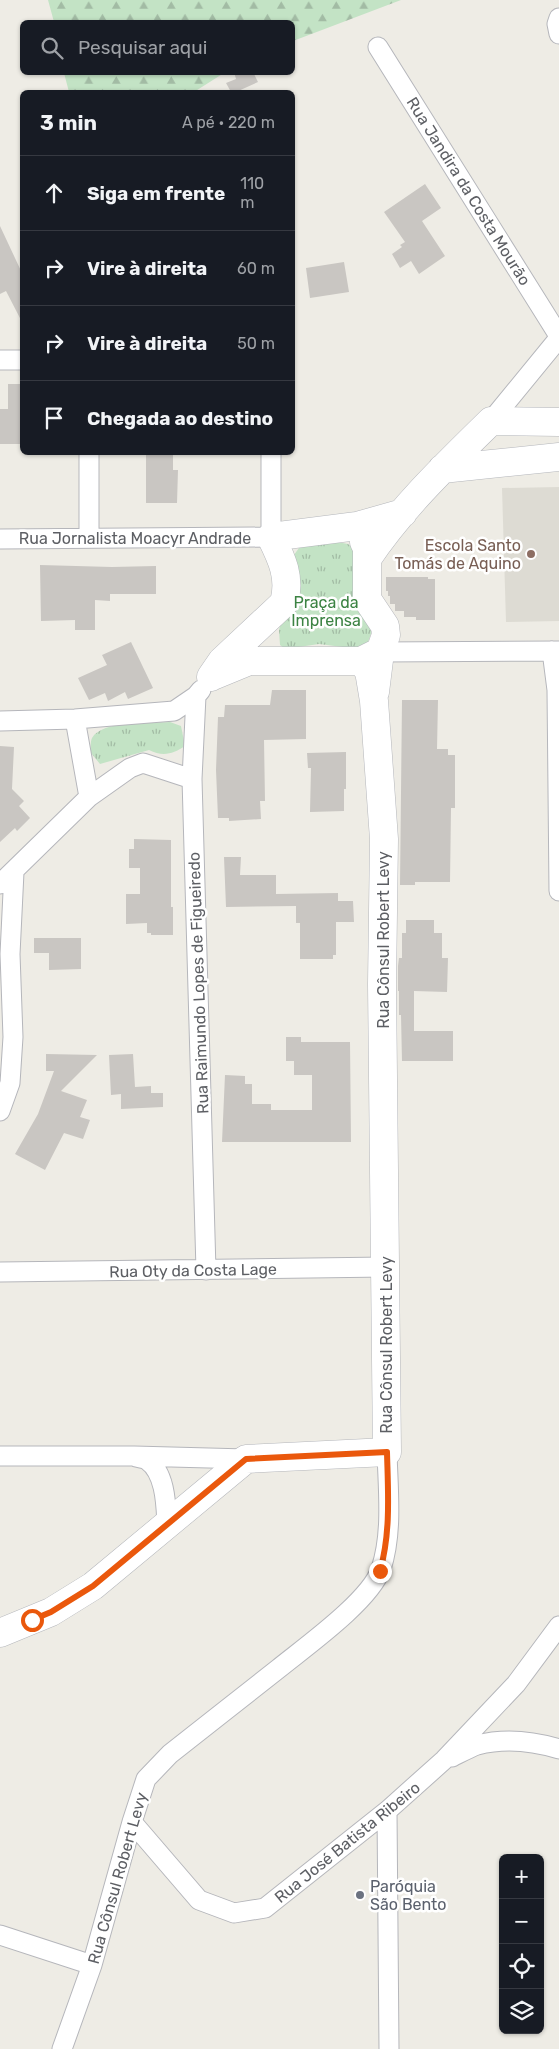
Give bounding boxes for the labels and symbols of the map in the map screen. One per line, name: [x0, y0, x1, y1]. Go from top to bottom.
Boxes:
street label: Rua Jandira da Costa Mourão: [403, 94, 534, 289]
street label: Rua Jornalista Moacyr Andrade: [19, 529, 251, 548]
place label: Escola Santo Tomás de Aquino: [394, 536, 521, 573]
marker: Escola Santo Tomás de Aquino: [525, 548, 537, 560]
park label: Praça da Imprensa: [291, 593, 361, 630]
street label: Rua Cônsul Robert Levy: [374, 851, 393, 1029]
street label: Rua Raimundo Lopes de Figueiredo: [184, 852, 213, 1114]
street label: Rua Cônsul Robert Levy: [377, 1256, 396, 1434]
street label: Rua Oty da Costa Lage: [109, 1260, 277, 1281]
route end: [369, 1560, 392, 1583]
route start: [21, 1609, 44, 1632]
street label: Rua José Batista Ribeiro: [271, 1778, 424, 1907]
street label: Rua Cônsul Robert Levy: [84, 1790, 151, 1966]
place label: Paróquia São Bento: [370, 1877, 447, 1914]
marker: Paróquia São Bento: [354, 1889, 366, 1901]

